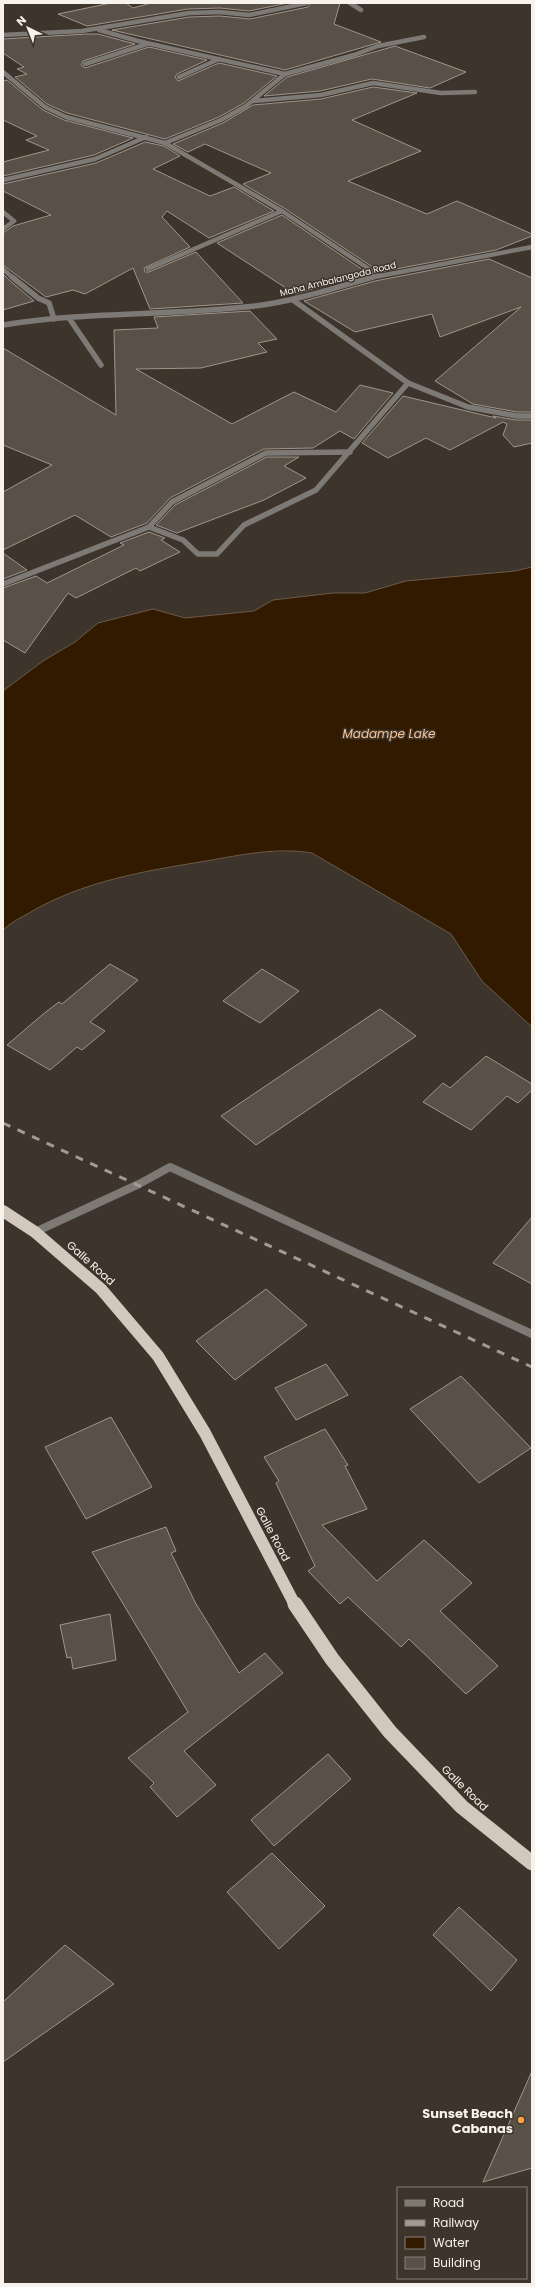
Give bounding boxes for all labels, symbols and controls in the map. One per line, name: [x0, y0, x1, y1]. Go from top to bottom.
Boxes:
north arrow: [8, 8, 48, 48]
text: N: [13, 12, 30, 29]
street label: Maha Ambalangoda Road: [279, 259, 397, 299]
water label: Madampe Lake: [342, 725, 436, 742]
street label: Galle Road: [63, 1237, 119, 1289]
street label: Galle Road: [252, 1504, 294, 1564]
street label: Galle Road: [438, 1761, 492, 1815]
place label: Sunset Beach Cabanas: [422, 2104, 513, 2138]
marker: Sunset Beach Cabanas: [516, 2115, 526, 2125]
legend: [397, 2187, 527, 2279]
text: Road: [433, 2194, 464, 2211]
text: Railway: [433, 2214, 479, 2231]
text: Water: [433, 2234, 470, 2251]
text: Building: [433, 2254, 481, 2271]

